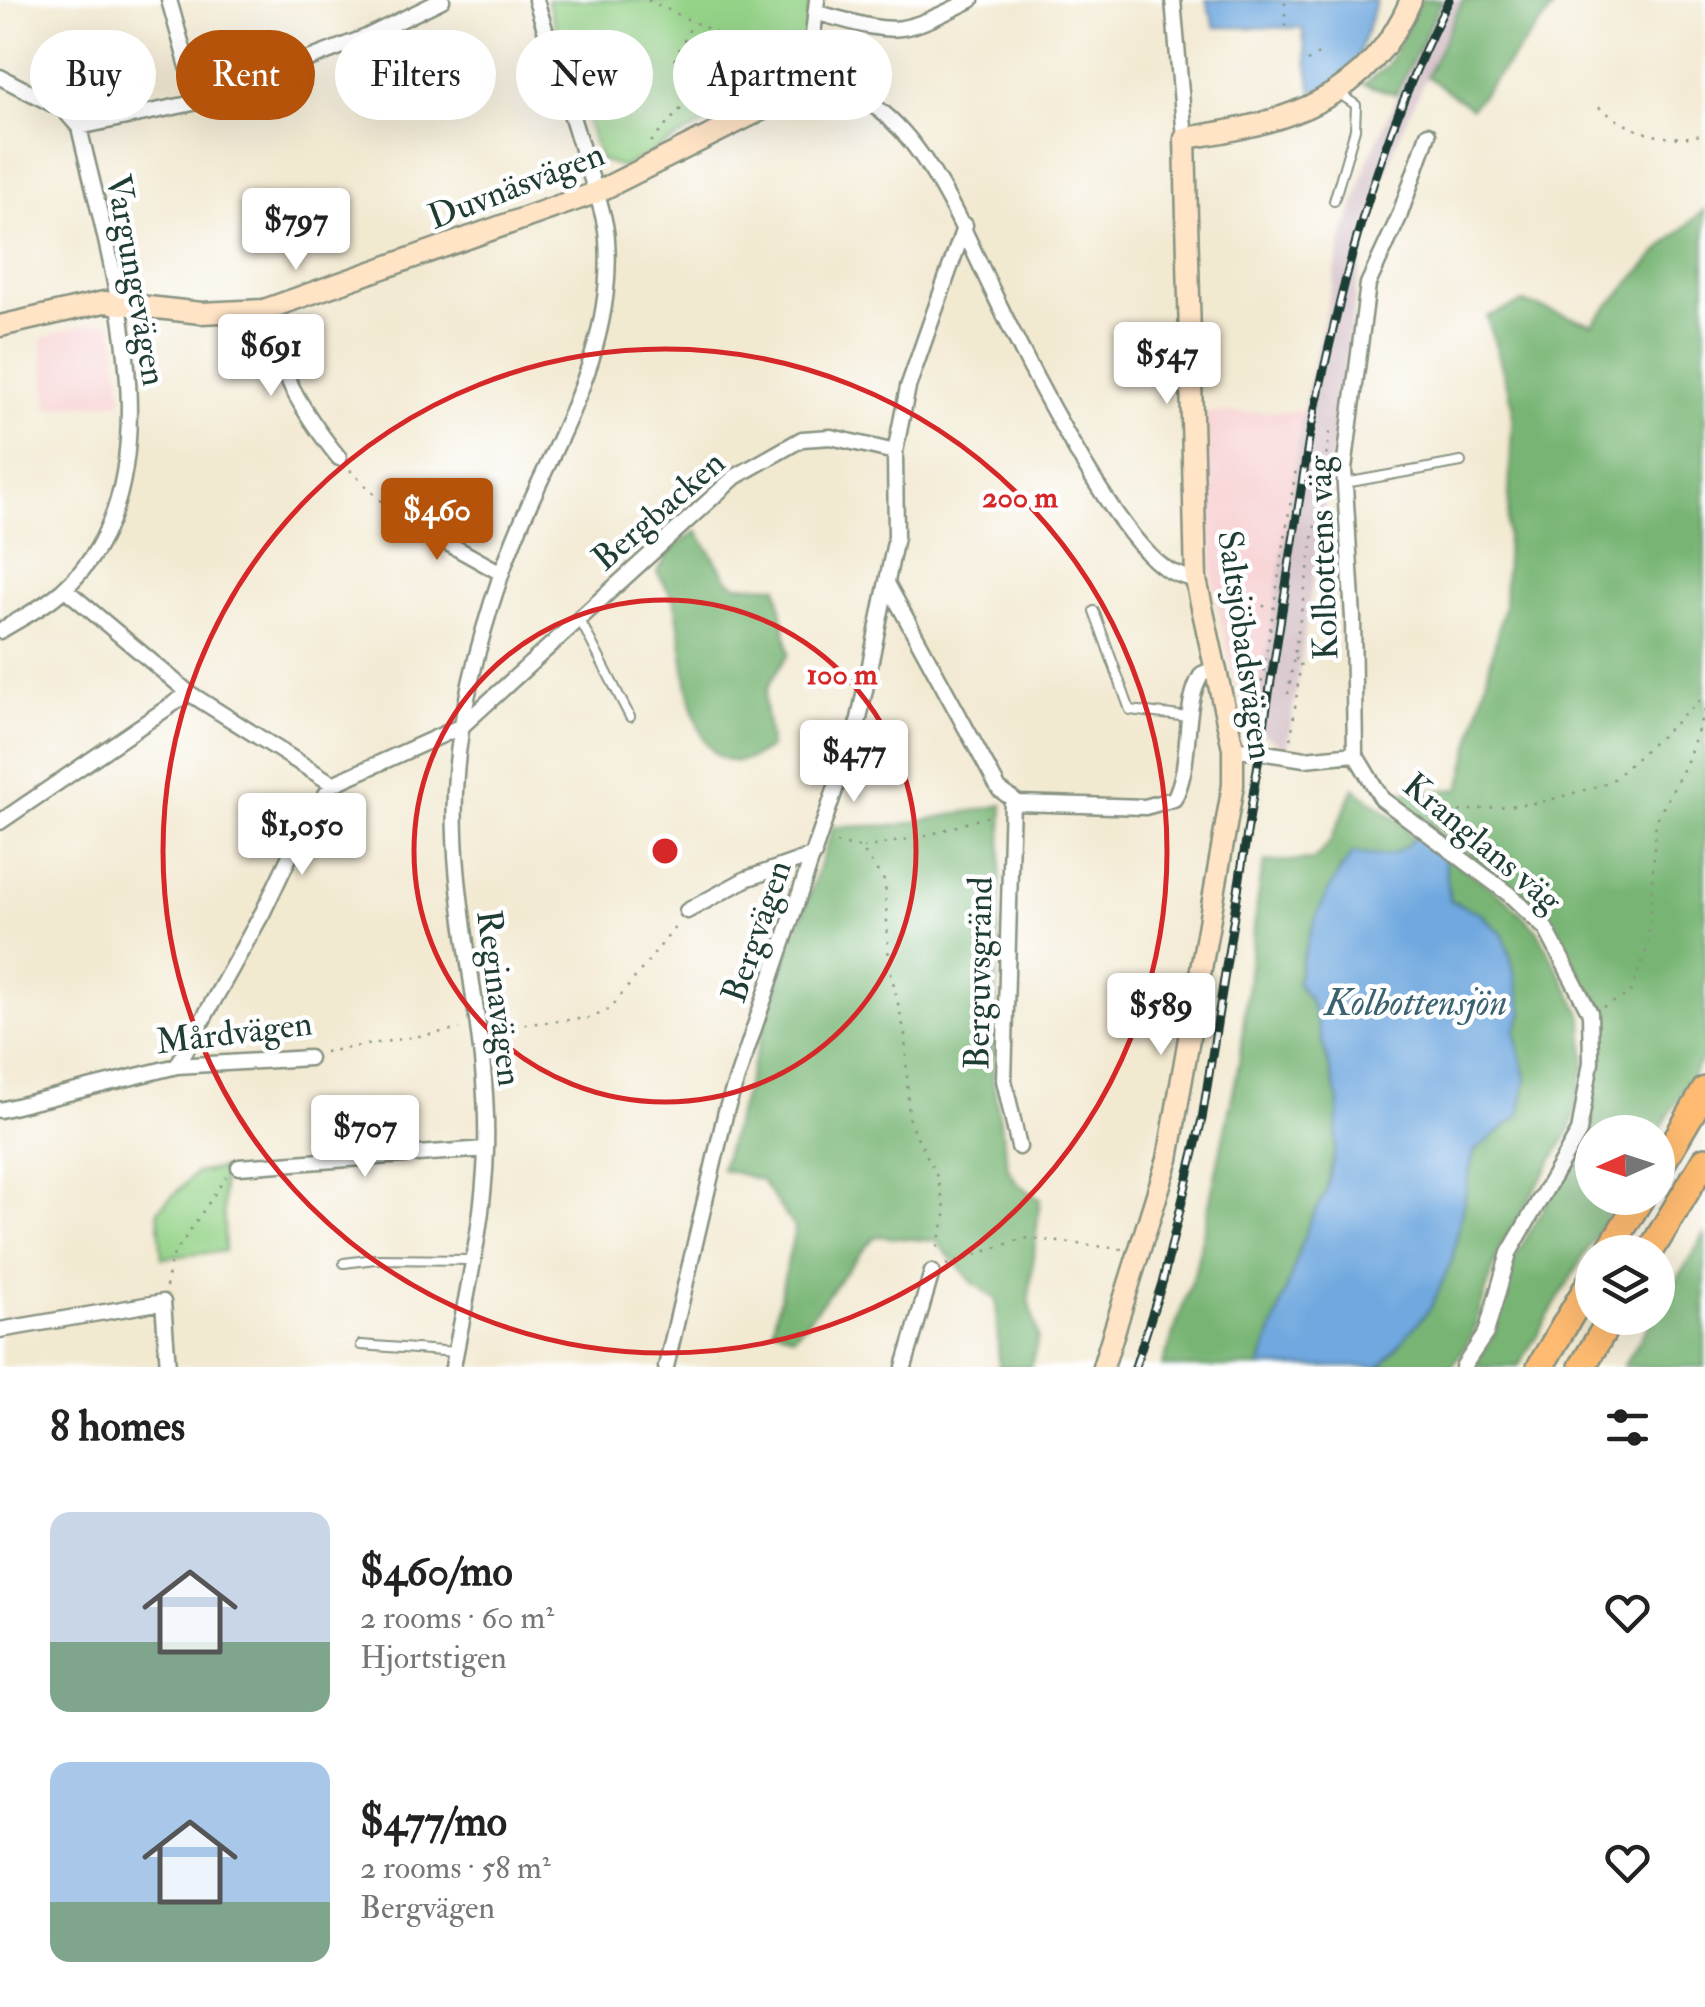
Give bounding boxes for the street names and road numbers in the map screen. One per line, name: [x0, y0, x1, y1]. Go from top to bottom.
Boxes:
street label: Duvnäsvägen: [422, 132, 611, 240]
street label: Vargungevägen: [96, 171, 176, 389]
street label: Bergbacken: [583, 441, 734, 581]
street label: Kolbottens väg: [1297, 454, 1349, 661]
street label: Saltsjöbadsvägen: [1207, 528, 1283, 763]
street label: Kranglans väg: [1394, 763, 1572, 923]
street label: Bergvägen: [712, 854, 802, 1008]
street label: Berguvsgränd: [955, 876, 1003, 1070]
street label: Reginavägen: [466, 908, 532, 1089]
street label: Mårdvägen: [153, 1002, 315, 1064]

